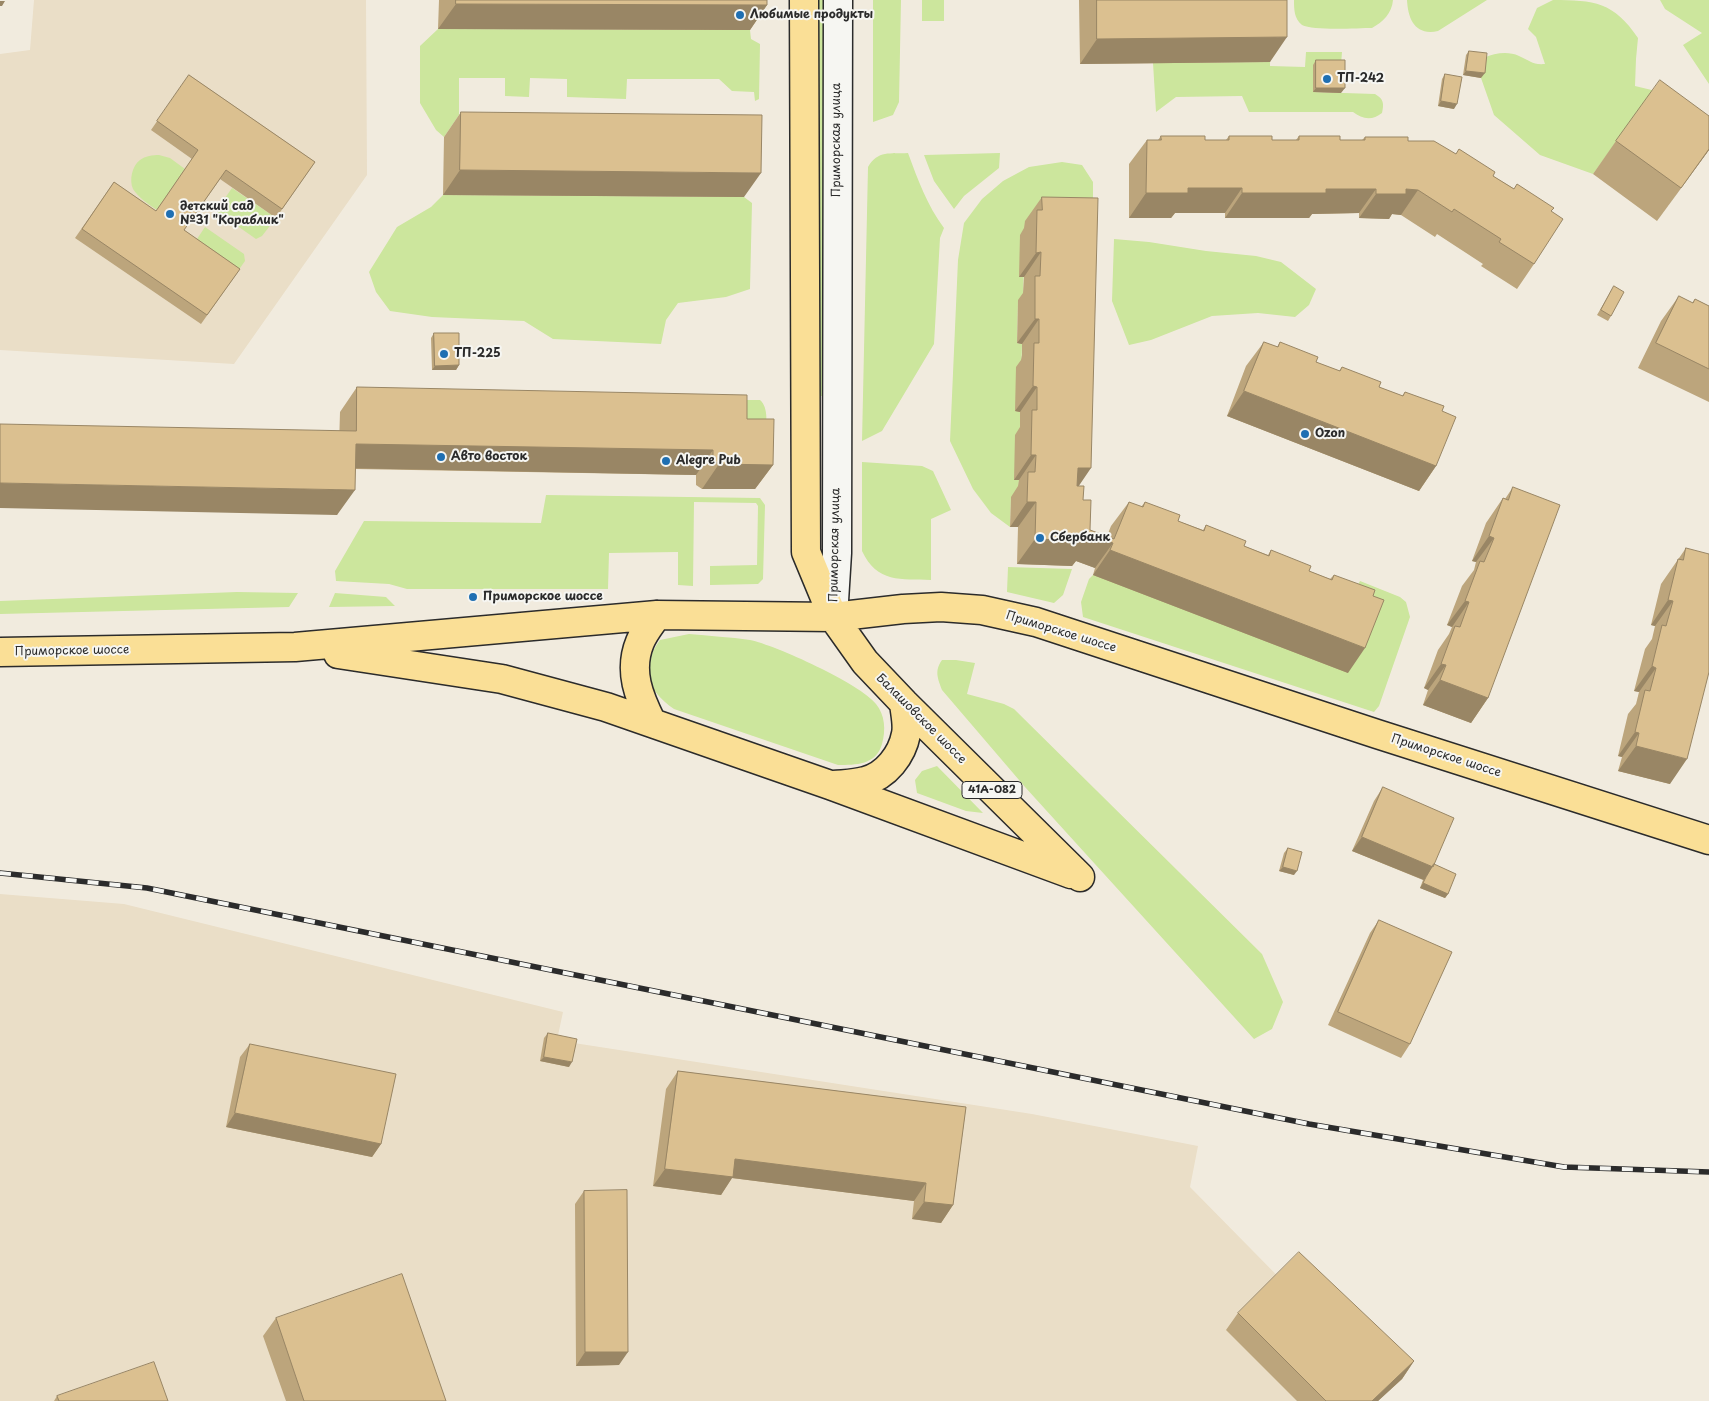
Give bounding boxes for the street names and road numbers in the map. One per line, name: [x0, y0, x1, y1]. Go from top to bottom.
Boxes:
street label: Приморская улица: [830, 83, 844, 197]
street label: Приморская улица: [827, 488, 843, 602]
street label: Приморское шоссе: [1004, 608, 1118, 656]
street label: Приморское шоссе: [15, 643, 129, 659]
street label: Балашовское шоссе: [873, 671, 969, 767]
street label: Приморское шоссе: [1389, 731, 1503, 781]
road number: 41А-082: [962, 782, 1022, 798]

